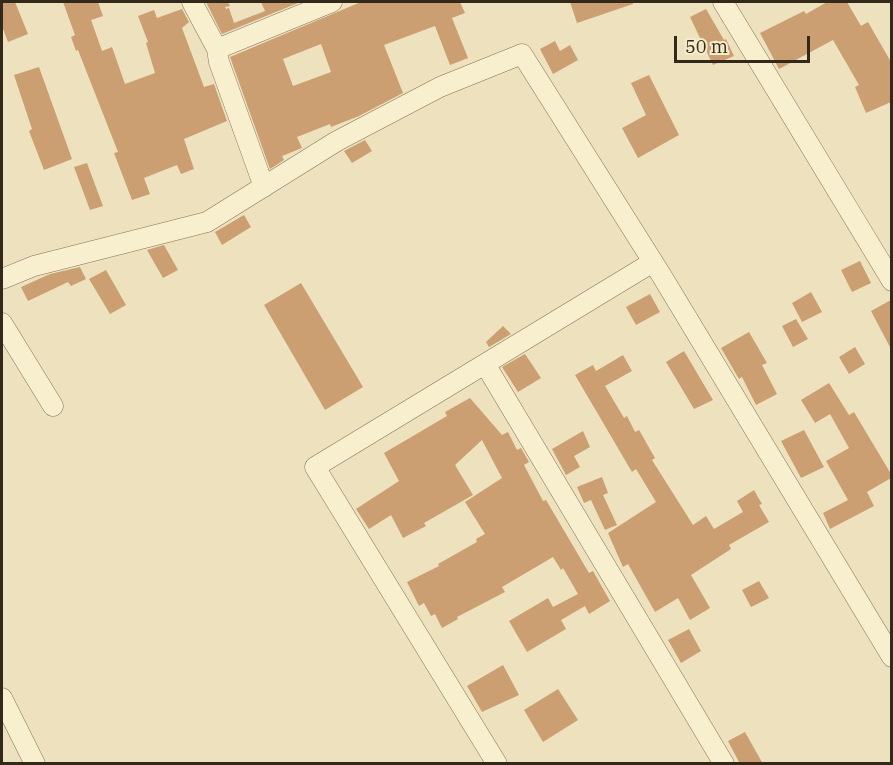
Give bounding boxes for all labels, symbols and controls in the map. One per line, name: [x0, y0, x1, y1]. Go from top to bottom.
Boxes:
scale bar: [677, 24, 814, 62]
text: 50 m: [685, 35, 728, 58]

